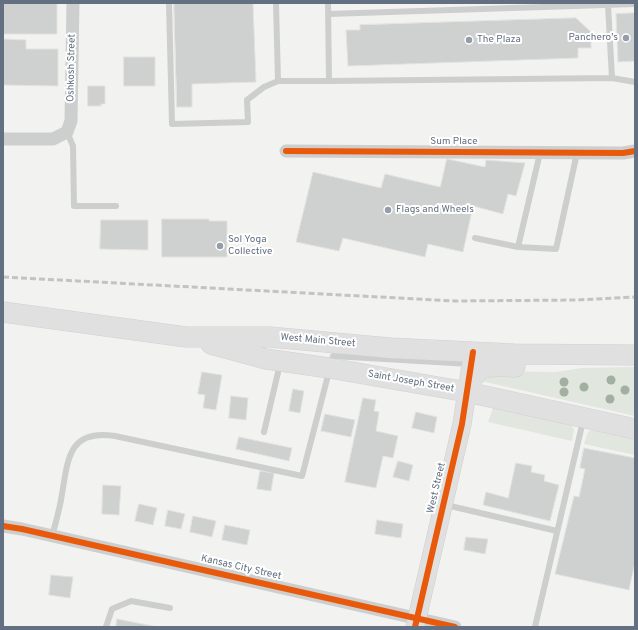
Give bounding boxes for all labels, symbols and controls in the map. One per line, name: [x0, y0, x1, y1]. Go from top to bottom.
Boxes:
place label: Panchero's: [568, 32, 618, 44]
marker: Panchero's: [621, 33, 631, 43]
street label: Oshkosh Street: [65, 34, 79, 102]
place label: The Plaza: [477, 34, 521, 46]
marker: The Plaza: [464, 35, 474, 45]
street label: Sum Place: [430, 136, 478, 148]
place label: Flags and Wheels: [396, 204, 474, 216]
marker: Flags and Wheels: [383, 205, 393, 215]
place label: Sol Yoga Collective: [228, 234, 272, 258]
marker: Sol Yoga Collective: [215, 241, 225, 251]
street label: West Main Street: [280, 332, 356, 350]
street label: Saint Joseph Street: [367, 368, 455, 396]
street label: West Street: [425, 461, 449, 515]
street label: Kansas City Street: [200, 553, 282, 583]

